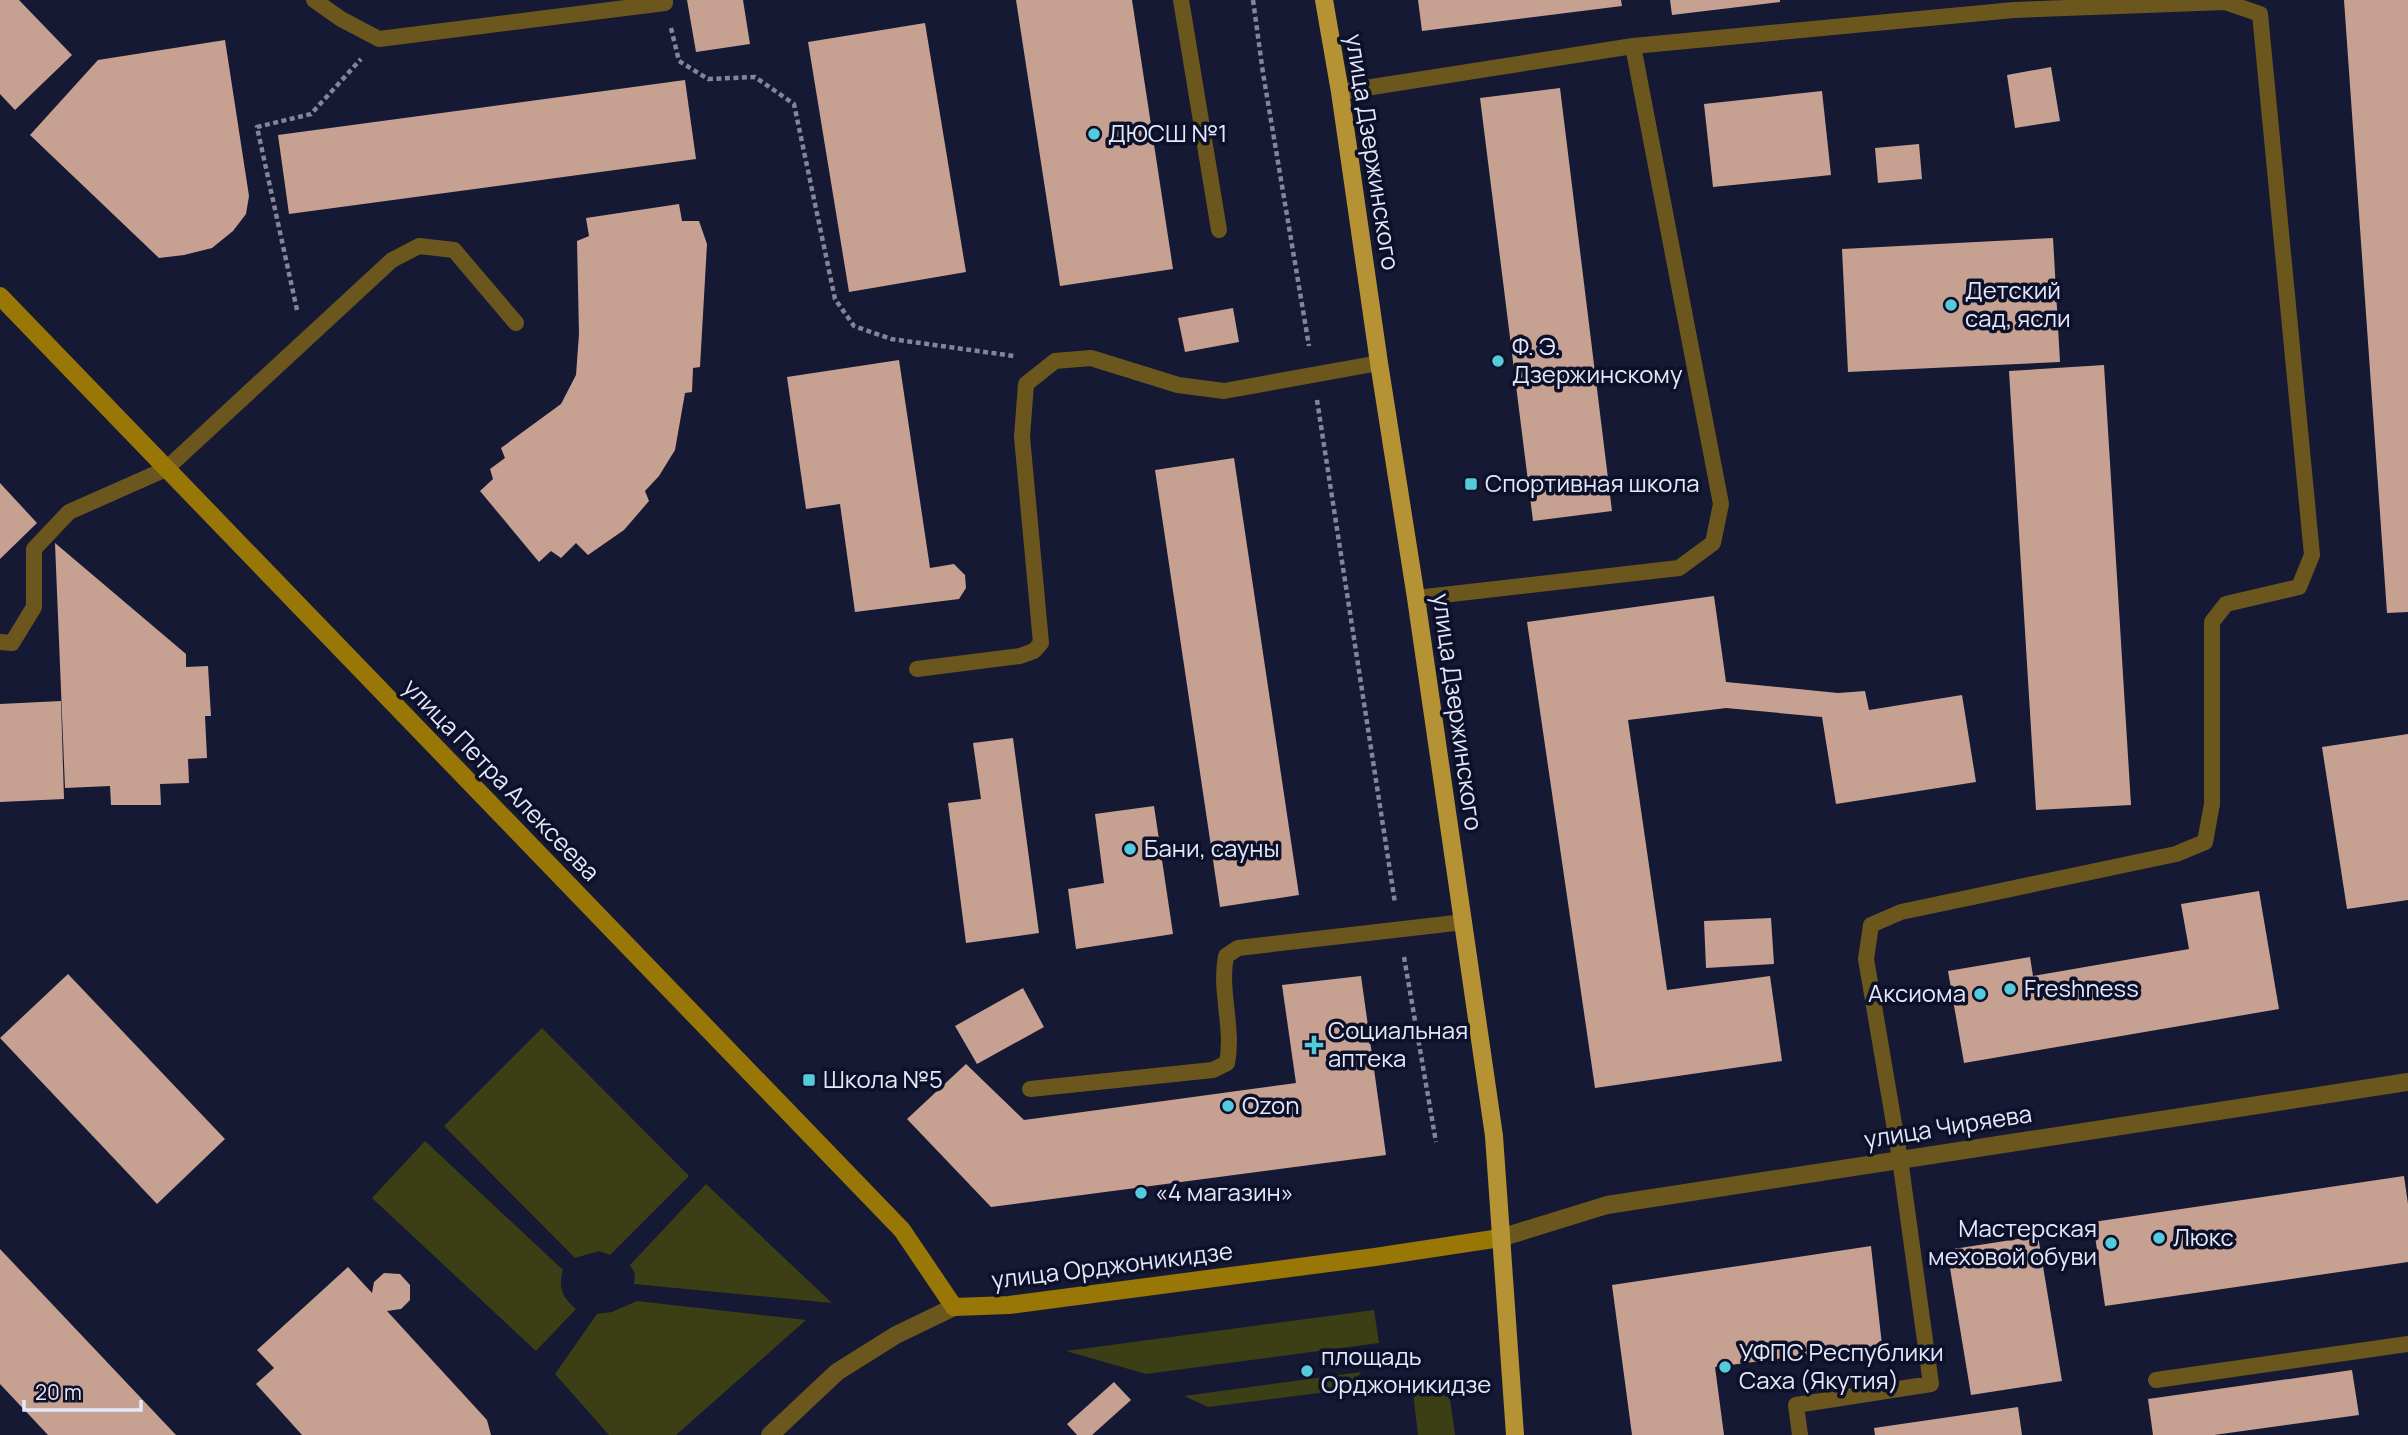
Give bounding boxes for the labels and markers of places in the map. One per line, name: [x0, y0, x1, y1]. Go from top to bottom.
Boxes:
place label: ДЮСШ №1: [1108, 116, 1227, 149]
marker: ДЮСШ №1: [1086, 126, 1102, 142]
place label: Детский сад, ясли: [1965, 273, 2071, 334]
marker: Детский сад, ясли: [1943, 297, 1959, 313]
place label: Ф. Э. Дзержинскому: [1512, 329, 1683, 390]
marker: Ф. Э. Дзержинскому: [1490, 353, 1506, 369]
place label: Спортивная школа: [1485, 466, 1700, 499]
marker: Спортивная школа: [1463, 476, 1479, 492]
place label: Бани, сауны: [1144, 831, 1280, 864]
marker: Бани, сауны: [1122, 841, 1138, 857]
place label: Freshness: [2024, 971, 2139, 1004]
place label: Аксиома: [1868, 976, 1966, 1009]
marker: Freshness: [2002, 981, 2018, 997]
marker: Аксиома: [1972, 986, 1988, 1002]
place label: Социальная аптека: [1328, 1013, 1468, 1074]
marker: Социальная аптека: [1306, 1037, 1322, 1053]
place label: Школа №5: [823, 1062, 943, 1095]
marker: Школа №5: [801, 1072, 817, 1088]
place label: Ozon: [1242, 1088, 1300, 1121]
marker: Ozon: [1220, 1098, 1236, 1114]
place label: «4 магазин»: [1155, 1175, 1294, 1208]
marker: «4 магазин»: [1133, 1185, 1149, 1201]
place label: Мастерская меховой обуви: [1928, 1211, 2097, 1272]
place label: Люкс: [2173, 1220, 2234, 1253]
marker: Люкс: [2151, 1230, 2167, 1246]
marker: Мастерская меховой обуви: [2103, 1235, 2119, 1251]
place label: УФПС Республики Саха (Якутия): [1739, 1335, 1944, 1396]
place label: площадь Орджоникидзе: [1321, 1339, 1491, 1400]
marker: УФПС Республики Саха (Якутия): [1717, 1359, 1733, 1375]
marker: площадь Орджоникидзе: [1299, 1363, 1315, 1379]

